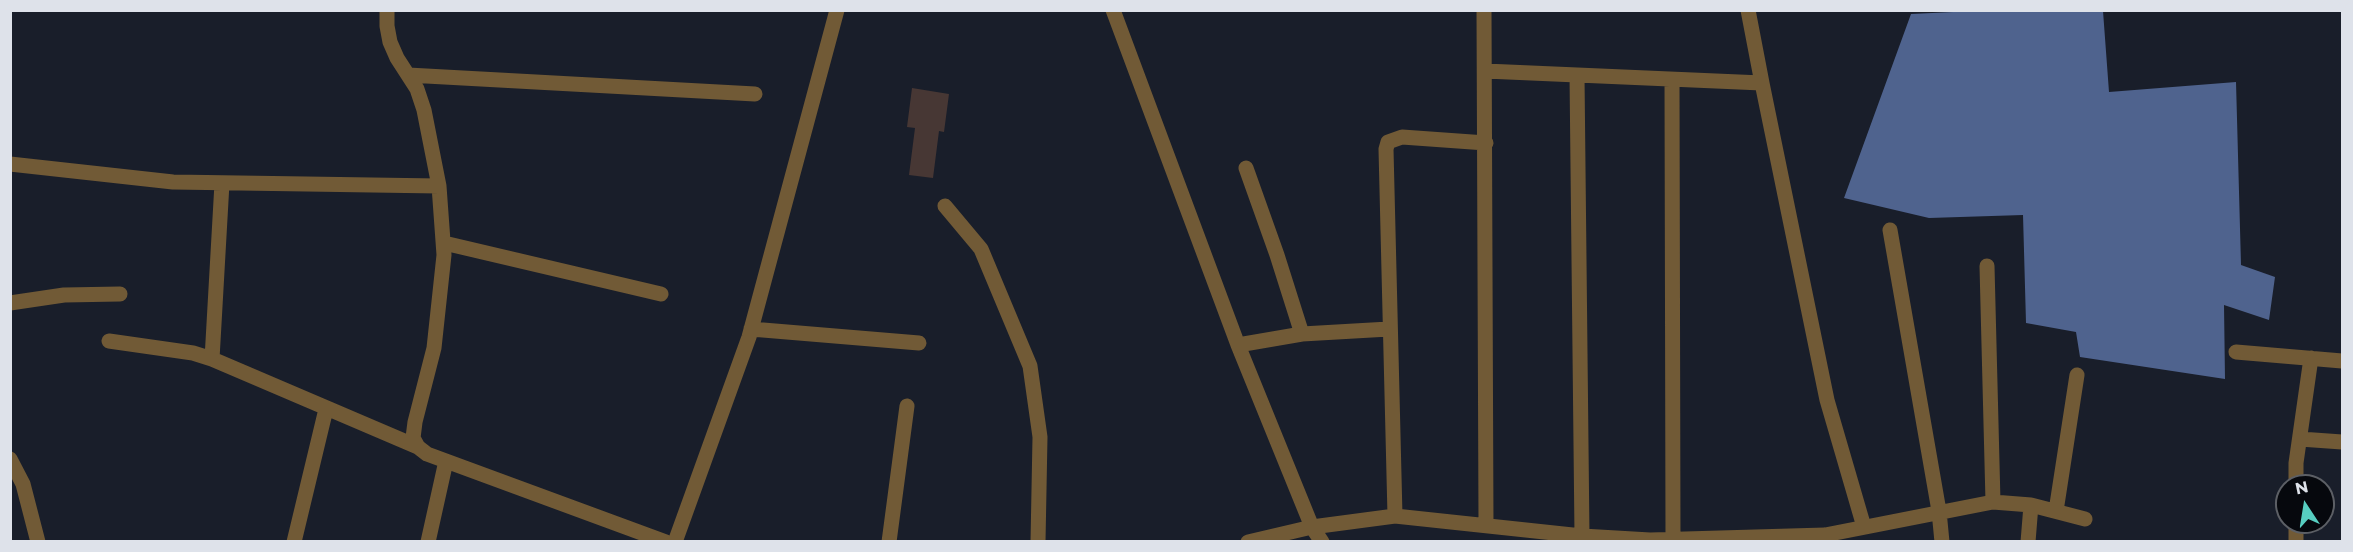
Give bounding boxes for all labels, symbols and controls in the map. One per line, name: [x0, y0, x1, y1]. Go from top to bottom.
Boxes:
north arrow: [2275, 474, 2335, 534]
text: N: [2293, 477, 2310, 498]

